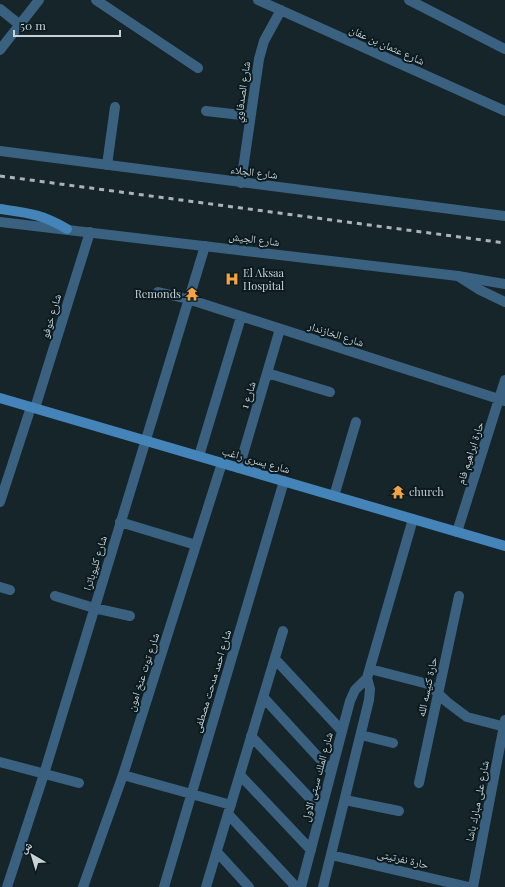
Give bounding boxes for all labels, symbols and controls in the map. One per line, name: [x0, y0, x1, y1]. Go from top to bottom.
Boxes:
scale bar: [14, 12, 120, 38]
text: 50 m: [20, 17, 46, 33]
street label: شارع عثمان بن عفان: [347, 21, 427, 68]
street label: شارع الصدفاوي: [230, 60, 255, 124]
street label: شارع الجلاء: [230, 161, 279, 182]
street label: شارع الجيش: [228, 228, 280, 249]
place label: El Aksaa Hospital: [243, 265, 285, 293]
hospital icon: El Aksaa Hospital: [224, 271, 240, 287]
place label: Remonds: [135, 286, 181, 301]
temple icon: Remonds: [184, 286, 200, 302]
street label: شارع خوفو: [37, 292, 64, 340]
street label: شارع الخازندار: [305, 317, 366, 350]
street label: شارع 1: [236, 379, 259, 410]
street label: حارة ابراهيم فام: [452, 420, 488, 486]
street label: شارع يسرى راغب: [220, 443, 292, 476]
temple icon: church: [390, 484, 406, 500]
place label: church: [409, 484, 444, 499]
street label: شارع كليوباترا: [79, 534, 110, 592]
street label: شارع احمد مدحت مصطفى: [189, 627, 234, 734]
street label: شارع توت عنخ امون: [123, 631, 162, 713]
street label: حارة كنيسه الله: [413, 656, 440, 718]
street label: شارع الملك سيتى الاول: [297, 730, 336, 823]
street label: شارع على مبارك باشا: [461, 759, 492, 843]
north arrow: [12, 835, 52, 875]
text: ش: [16, 837, 36, 857]
street label: حارة نفرتيتى: [376, 845, 430, 872]

